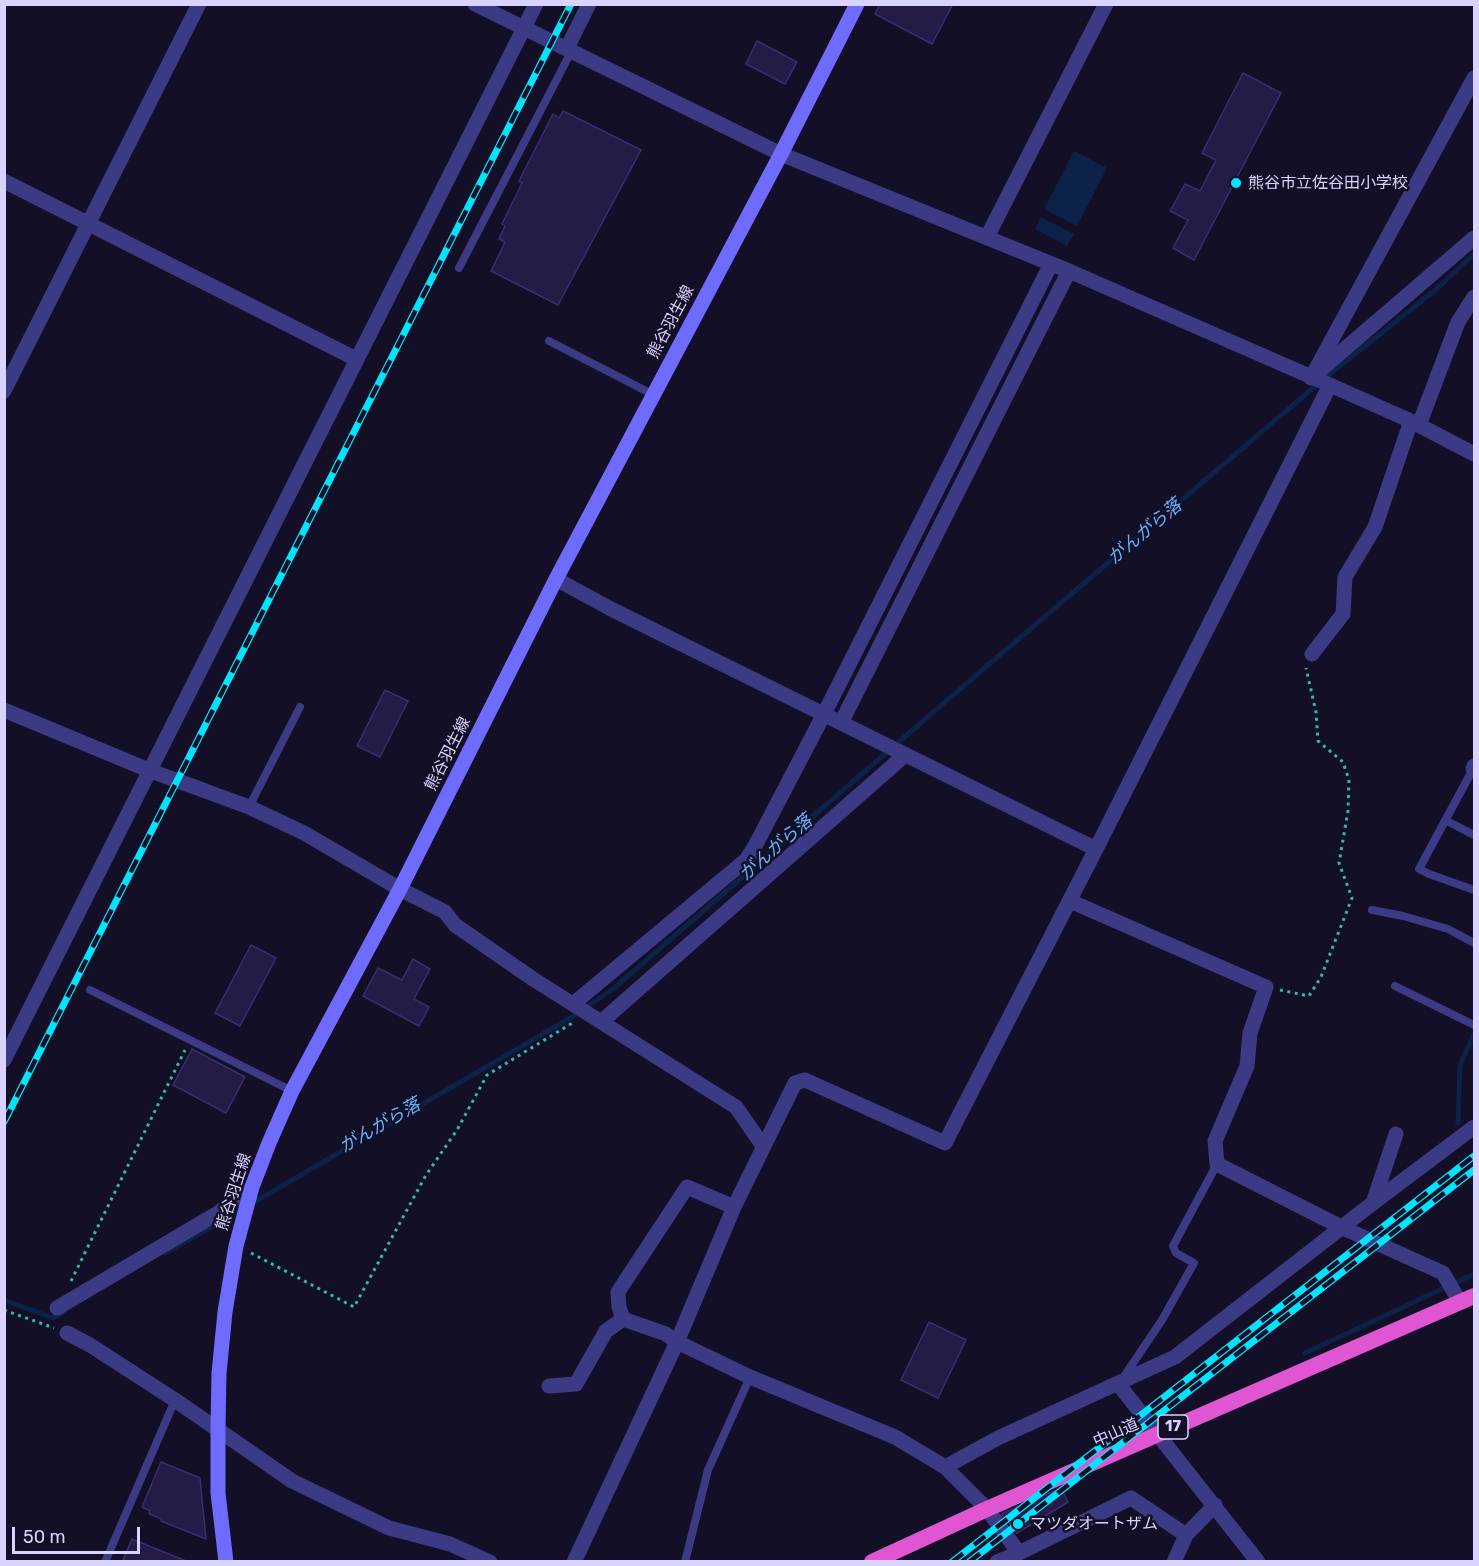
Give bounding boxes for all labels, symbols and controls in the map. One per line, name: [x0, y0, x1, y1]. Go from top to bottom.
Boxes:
place label: 熊谷市立佐谷田小学校: [1248, 173, 1408, 193]
marker: 熊谷市立佐谷田小学校: [1229, 176, 1243, 190]
street label: 熊谷羽生線: [644, 282, 698, 362]
water label: がんがら落: [1104, 495, 1186, 569]
street label: 熊谷羽生線: [421, 714, 475, 794]
water label: がんがら落: [735, 810, 817, 886]
water label: がんがら落: [336, 1094, 424, 1158]
street label: 熊谷羽生線: [213, 1151, 255, 1233]
street label: 中山道: [1090, 1414, 1142, 1452]
road number: 17: [1158, 1415, 1188, 1439]
place label: マツダオートザム: [1030, 1514, 1158, 1534]
scale bar: [15, 1515, 142, 1553]
marker: マツダオートザム: [1011, 1517, 1025, 1531]
text: 50 m: [23, 1526, 66, 1548]

